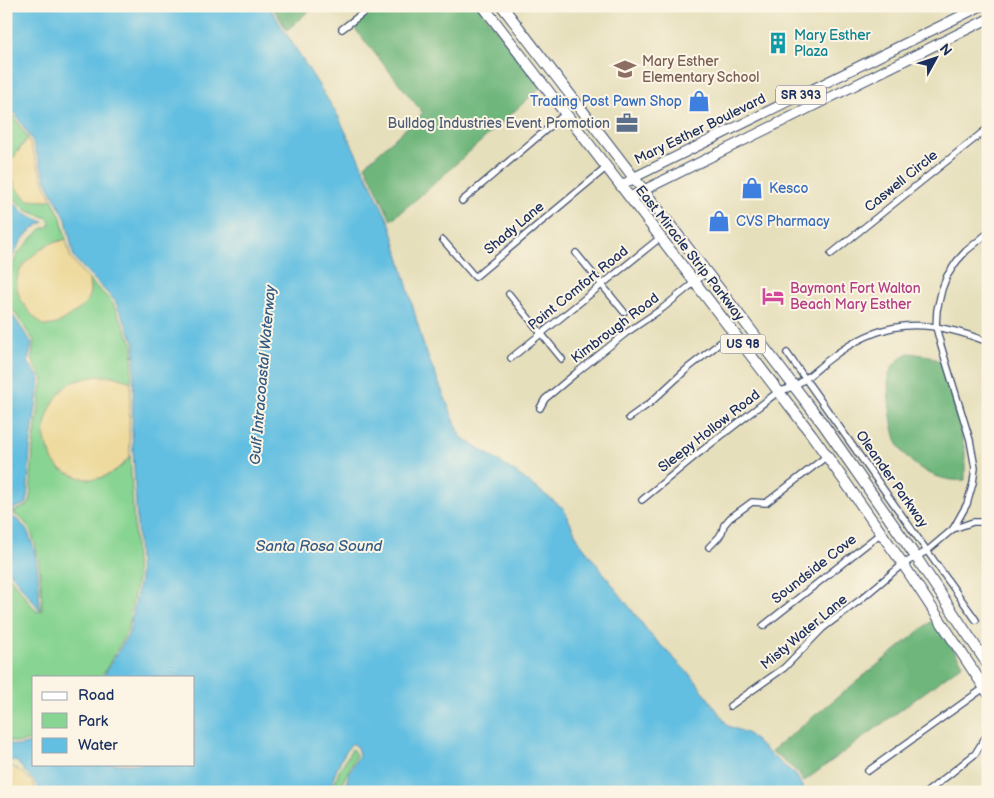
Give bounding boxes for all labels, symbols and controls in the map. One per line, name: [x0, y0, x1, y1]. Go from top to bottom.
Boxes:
place label: Mary Esther Plaza: [794, 27, 871, 60]
building icon: Mary Esther Plaza: [765, 30, 791, 56]
north arrow: [912, 32, 962, 82]
text: N: [936, 40, 955, 59]
place label: Mary Esther Elementary School: [642, 53, 760, 86]
school or university icon: Mary Esther Elementary School: [612, 56, 638, 82]
road number: SR 393: [776, 86, 826, 104]
shop icon: Trading Post Pawn Shop: [686, 88, 712, 114]
street label: Mary Esther Boulevard: [632, 90, 768, 168]
place label: Trading Post Pawn Shop: [530, 93, 682, 110]
office icon: Bulldog Industries Event Promotion: [614, 110, 640, 136]
place label: Bulldog Industries Event Promotion: [388, 115, 610, 132]
street label: Caswell Circle: [861, 146, 941, 216]
shop icon: Kesco: [739, 175, 765, 201]
place label: Kesco: [769, 180, 809, 197]
street label: East Miracle Strip Parkway: [632, 182, 749, 325]
street label: Shady Lane: [481, 198, 547, 258]
shop icon: CVS Pharmacy: [706, 208, 732, 234]
place label: CVS Pharmacy: [736, 213, 830, 230]
street label: Point Comfort Road: [524, 242, 632, 334]
place label: Baymont Fort Walton Beach Mary Esther: [790, 280, 921, 313]
water label: Gulf Intracoastal Waterway: [246, 283, 280, 466]
hotel icon: Baymont Fort Walton Beach Mary Esther: [760, 283, 786, 309]
street label: Kimbrough Road: [568, 289, 662, 367]
road number: US 98: [720, 334, 766, 354]
street label: Sleepy Hollow Road: [655, 386, 763, 476]
street label: Oleander Parkway: [852, 427, 932, 531]
street label: Soundside Cove: [768, 531, 860, 607]
water label: Santa Rosa Sound: [256, 537, 383, 556]
street label: Misty Water Lane: [757, 591, 851, 673]
legend: [32, 676, 195, 766]
text: Road: [78, 686, 114, 705]
text: Park: [78, 712, 109, 731]
text: Water: [78, 736, 118, 755]

